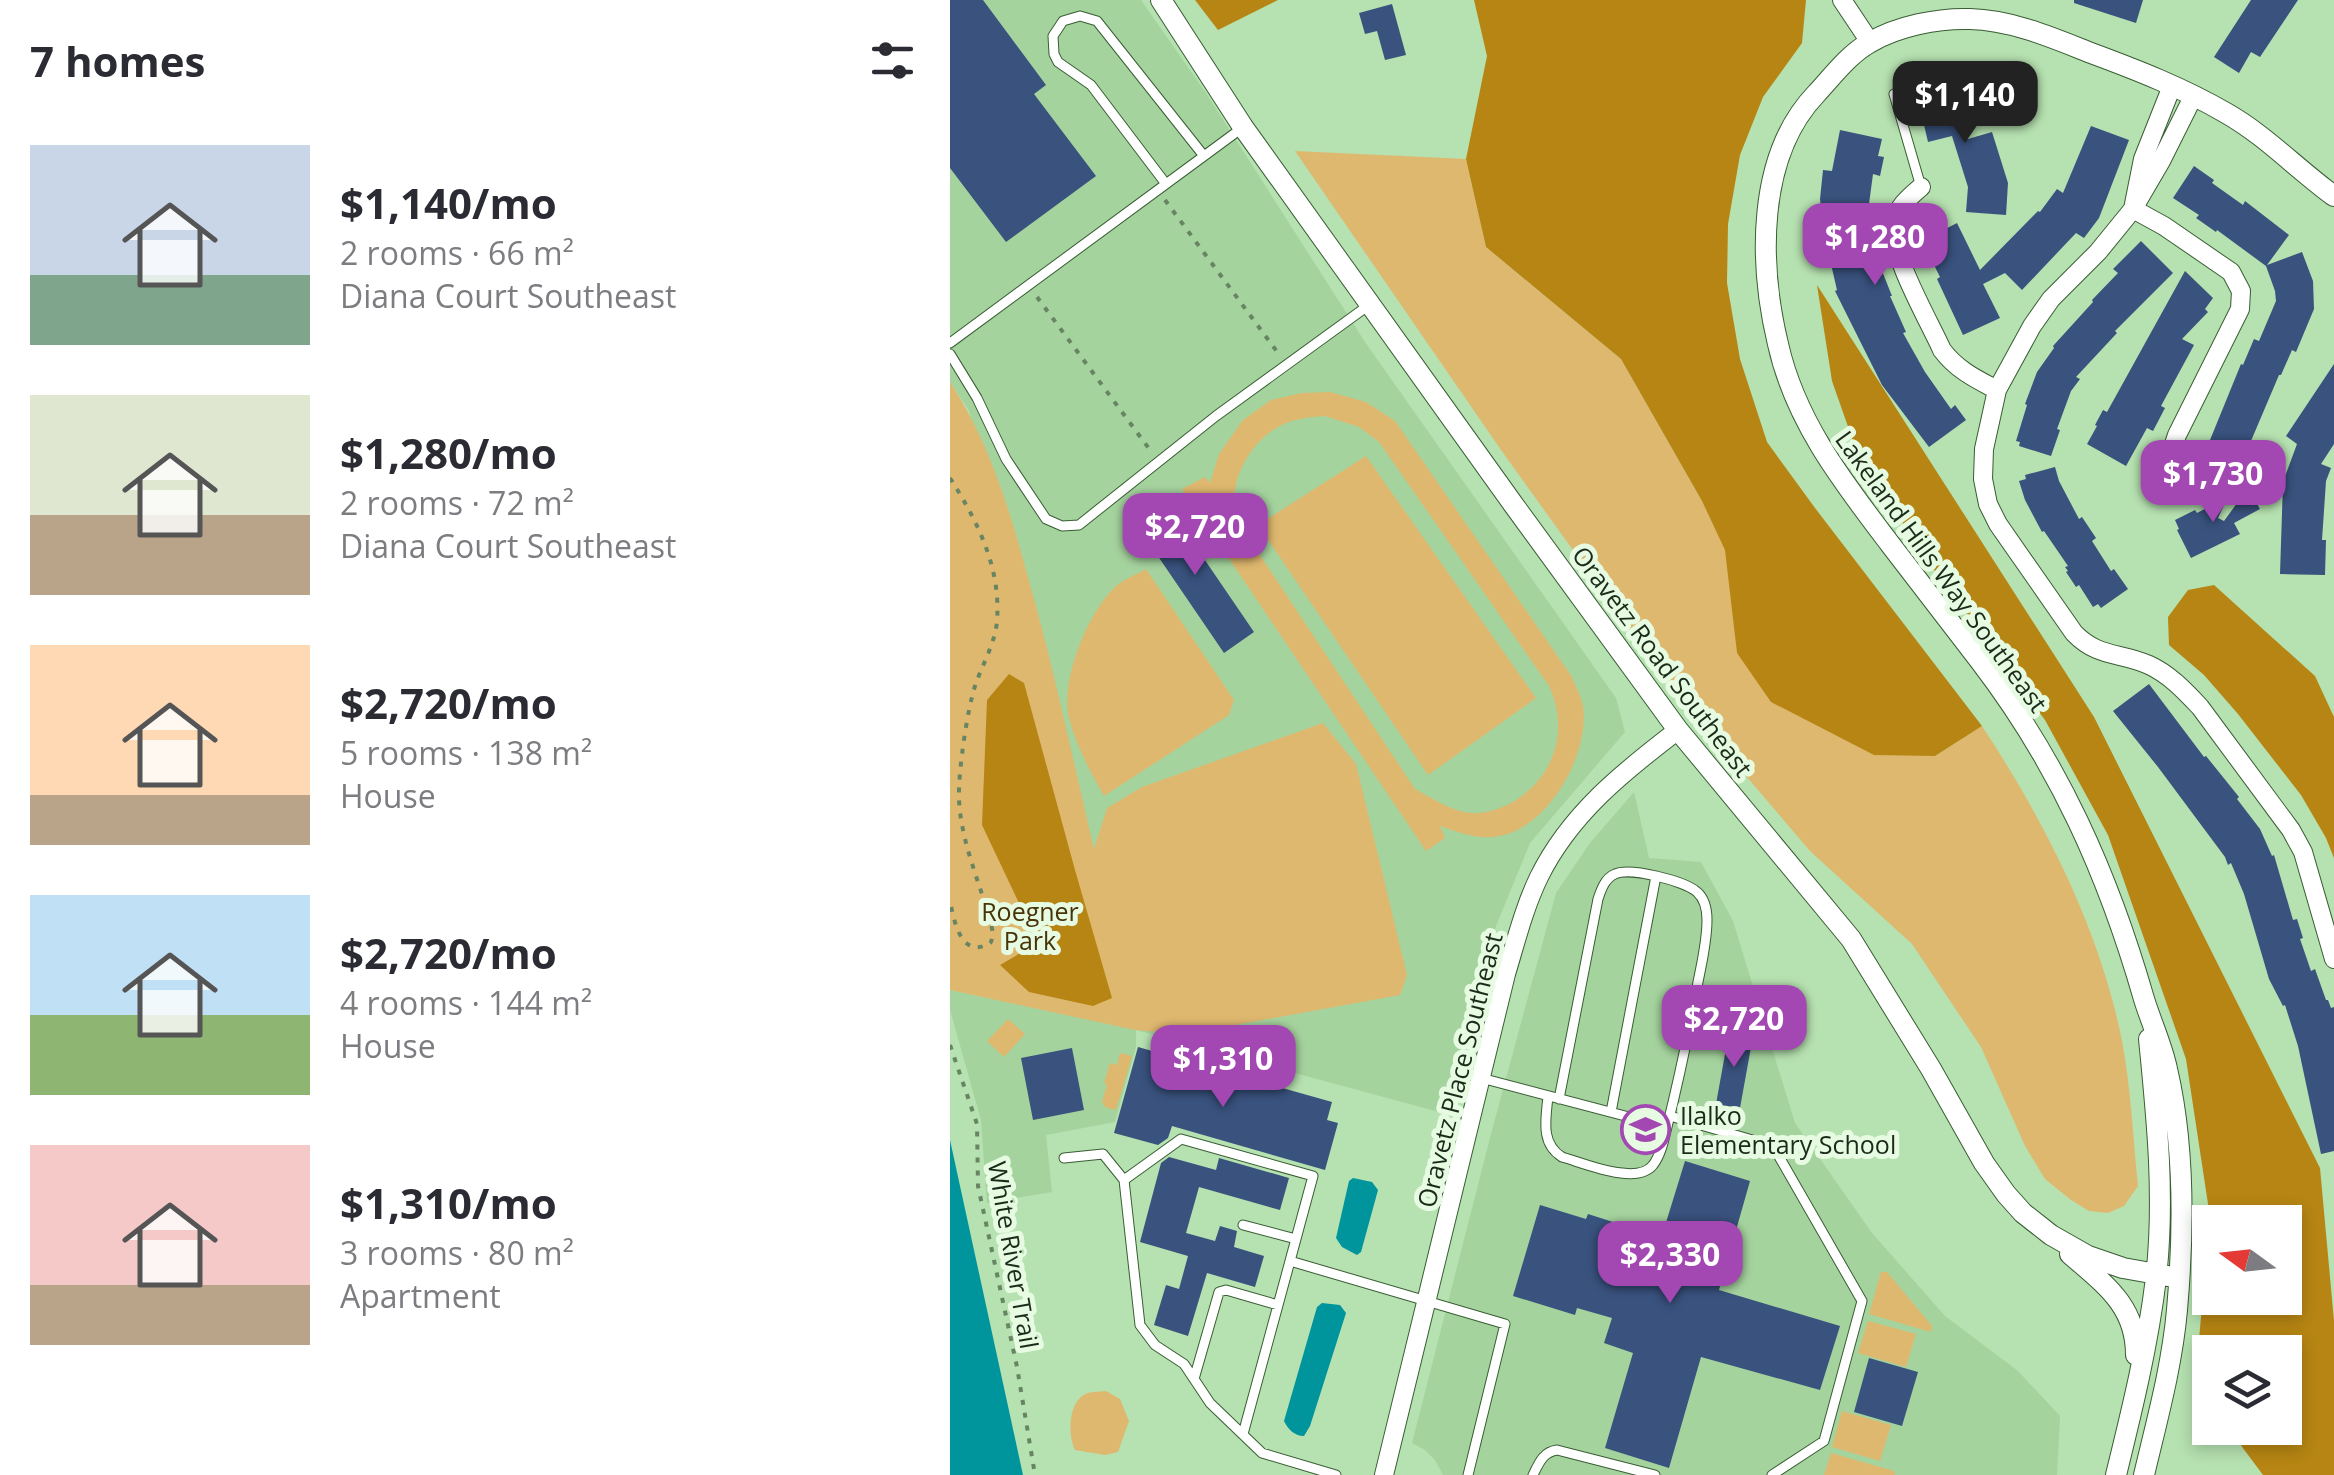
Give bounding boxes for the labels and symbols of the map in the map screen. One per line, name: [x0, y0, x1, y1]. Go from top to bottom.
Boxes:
pin: $1,140: [1884, 61, 2046, 146]
pin: $1,280: [1794, 203, 1956, 288]
street label: Lakeland Hills Way Southeast: [1828, 423, 2056, 719]
pin: $1,730: [2132, 440, 2294, 525]
pin: $2,720: [1114, 493, 1276, 578]
street label: Oravetz Road Southeast: [1565, 539, 1761, 783]
park label: Roegner Park: [981, 894, 1079, 957]
street label: Oravetz Place Southeast: [1408, 929, 1510, 1211]
pin: $2,720: [1653, 985, 1815, 1070]
pin: $1,310: [1142, 1025, 1304, 1110]
place label: Ilalko Elementary School: [1680, 1098, 1896, 1161]
school or university icon: Ilalko Elementary School: [1619, 1103, 1671, 1155]
street label: White River Trail: [981, 1159, 1047, 1351]
north arrow: [2192, 1205, 2302, 1315]
pin: $2,330: [1589, 1221, 1751, 1306]

